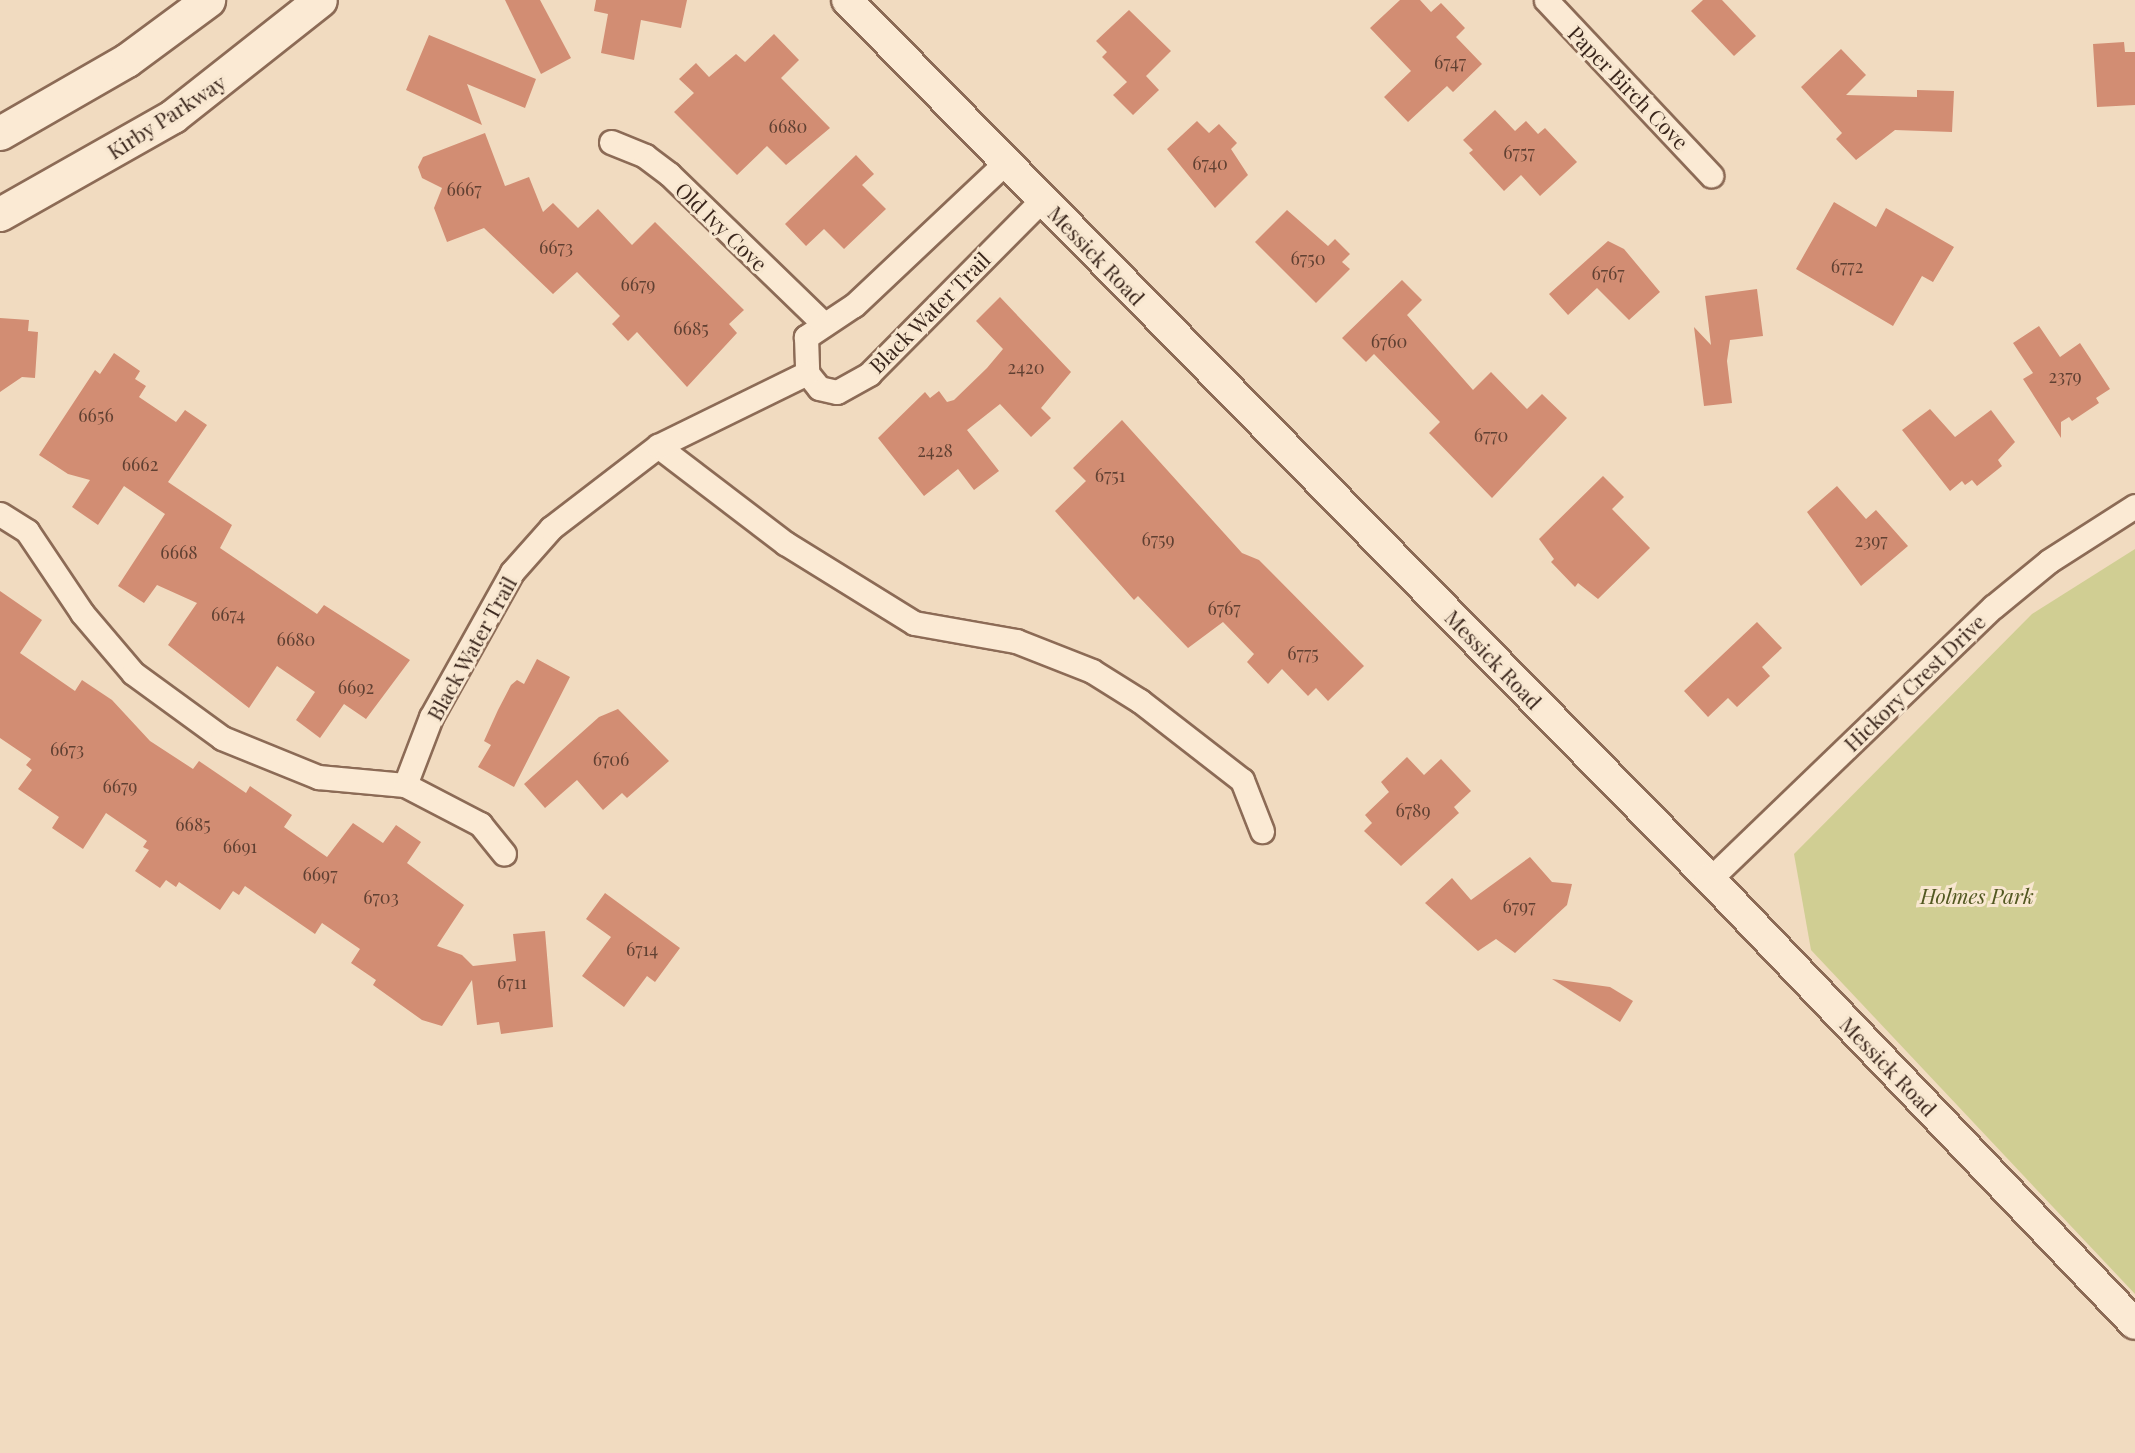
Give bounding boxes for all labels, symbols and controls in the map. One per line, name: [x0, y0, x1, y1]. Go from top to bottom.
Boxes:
street label: Paper Birch Cove: [1564, 20, 1694, 154]
house number: 6747: [1434, 51, 1466, 73]
street label: Kirby Parkway: [102, 68, 230, 164]
house number: 6680: [769, 115, 807, 137]
house number: 6757: [1503, 141, 1535, 163]
house number: 6740: [1192, 152, 1228, 174]
street label: Old Ivy Cove: [671, 176, 773, 276]
house number: 6667: [446, 178, 482, 200]
street label: Messick Road: [1043, 200, 1151, 310]
house number: 6673: [539, 236, 573, 258]
street label: Black Water Trail: [863, 246, 995, 378]
house number: 6750: [1291, 247, 1325, 269]
house number: 6772: [1831, 255, 1863, 277]
house number: 6767: [1591, 262, 1625, 284]
house number: 6679: [620, 273, 656, 295]
house number: 6685: [673, 317, 709, 339]
house number: 6760: [1371, 330, 1407, 352]
house number: 2420: [1008, 356, 1044, 378]
house number: 2379: [2048, 365, 2082, 387]
house number: 6656: [78, 404, 114, 426]
house number: 6770: [1474, 424, 1508, 446]
house number: 2428: [917, 439, 953, 461]
house number: 6662: [122, 453, 158, 475]
house number: 6751: [1095, 464, 1125, 486]
house number: 6759: [1141, 528, 1175, 550]
house number: 2397: [1854, 529, 1888, 551]
house number: 6668: [160, 541, 198, 563]
street label: Black Water Trail: [421, 571, 521, 725]
house number: 6767: [1207, 597, 1241, 619]
house number: 6674: [211, 603, 245, 625]
street label: Messick Road: [1440, 604, 1548, 714]
street label: Hickory Crest Drive: [1838, 608, 1990, 756]
house number: 6680: [277, 628, 315, 650]
house number: 6775: [1287, 642, 1319, 664]
house number: 6692: [338, 676, 374, 698]
house number: 6673: [50, 738, 84, 760]
house number: 6706: [593, 748, 629, 770]
house number: 6679: [102, 775, 138, 797]
house number: 6789: [1395, 799, 1431, 821]
house number: 6685: [175, 813, 211, 835]
house number: 6691: [223, 835, 257, 857]
house number: 6697: [302, 863, 338, 885]
park label: Holmes Park: [1920, 882, 2034, 908]
house number: 6703: [363, 886, 399, 908]
house number: 6797: [1502, 895, 1536, 917]
house number: 6714: [626, 938, 658, 960]
house number: 6711: [497, 971, 527, 993]
street label: Messick Road: [1835, 1011, 1943, 1121]

